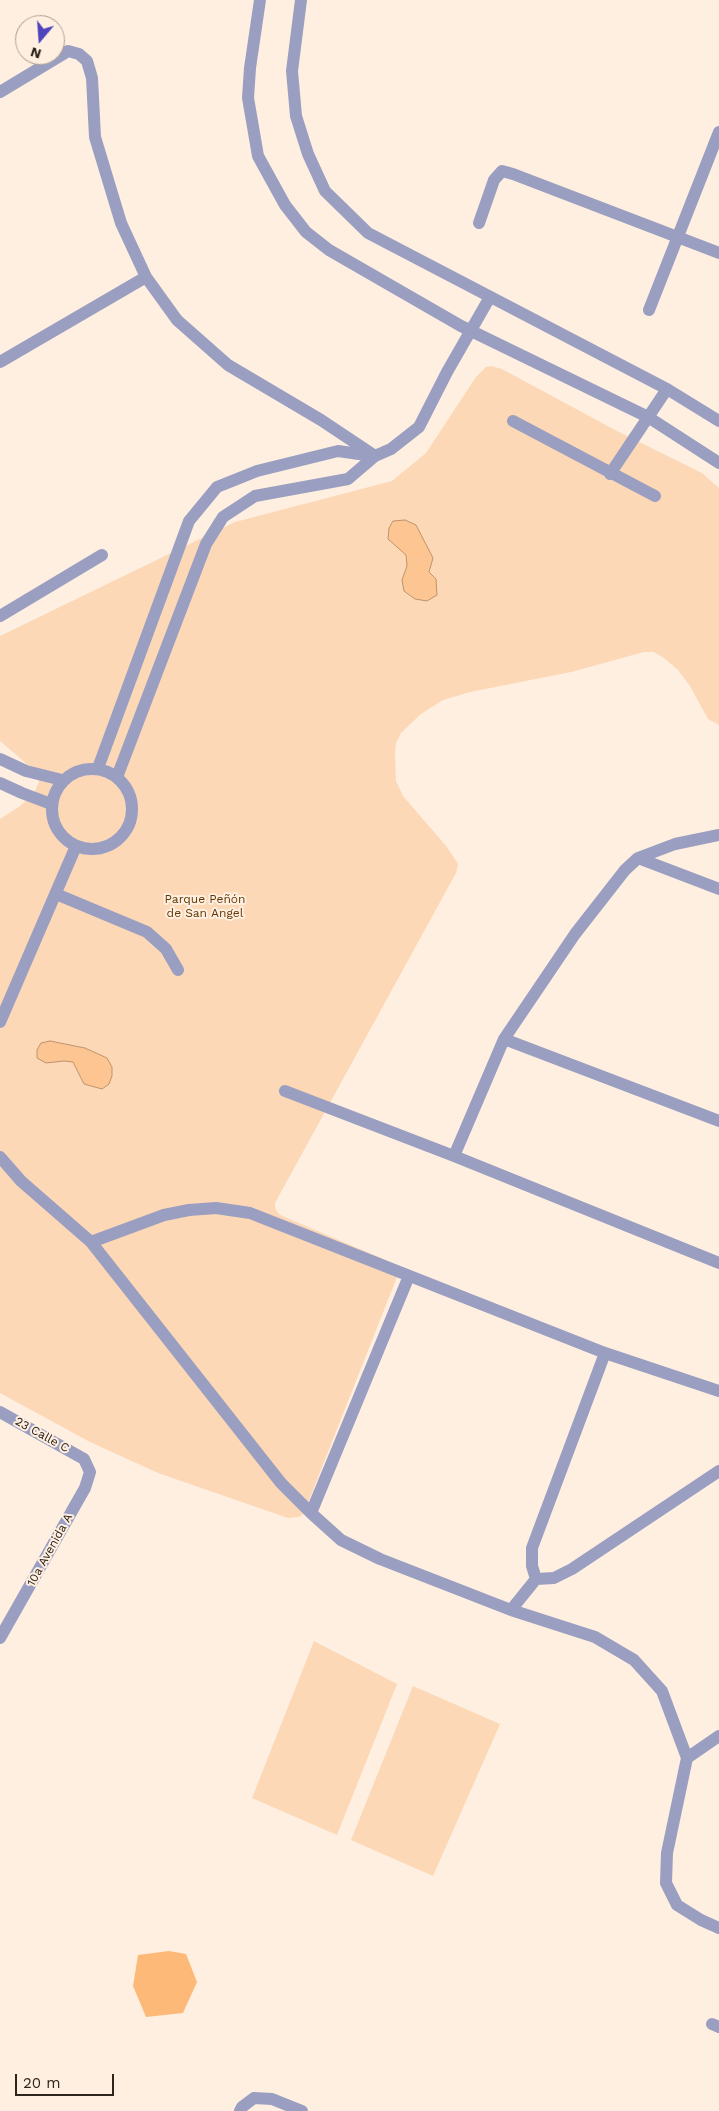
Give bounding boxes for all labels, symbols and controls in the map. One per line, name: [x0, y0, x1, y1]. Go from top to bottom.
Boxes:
north arrow: [15, 15, 65, 65]
text: N: [28, 44, 43, 63]
park label: Parque Peñón de San Angel: [165, 892, 245, 920]
street label: 23 Calle C: [12, 1414, 72, 1456]
street label: 10a Avenida A: [24, 1511, 76, 1589]
scale bar: [18, 2064, 116, 2096]
text: 20 m: [23, 2074, 61, 2092]

